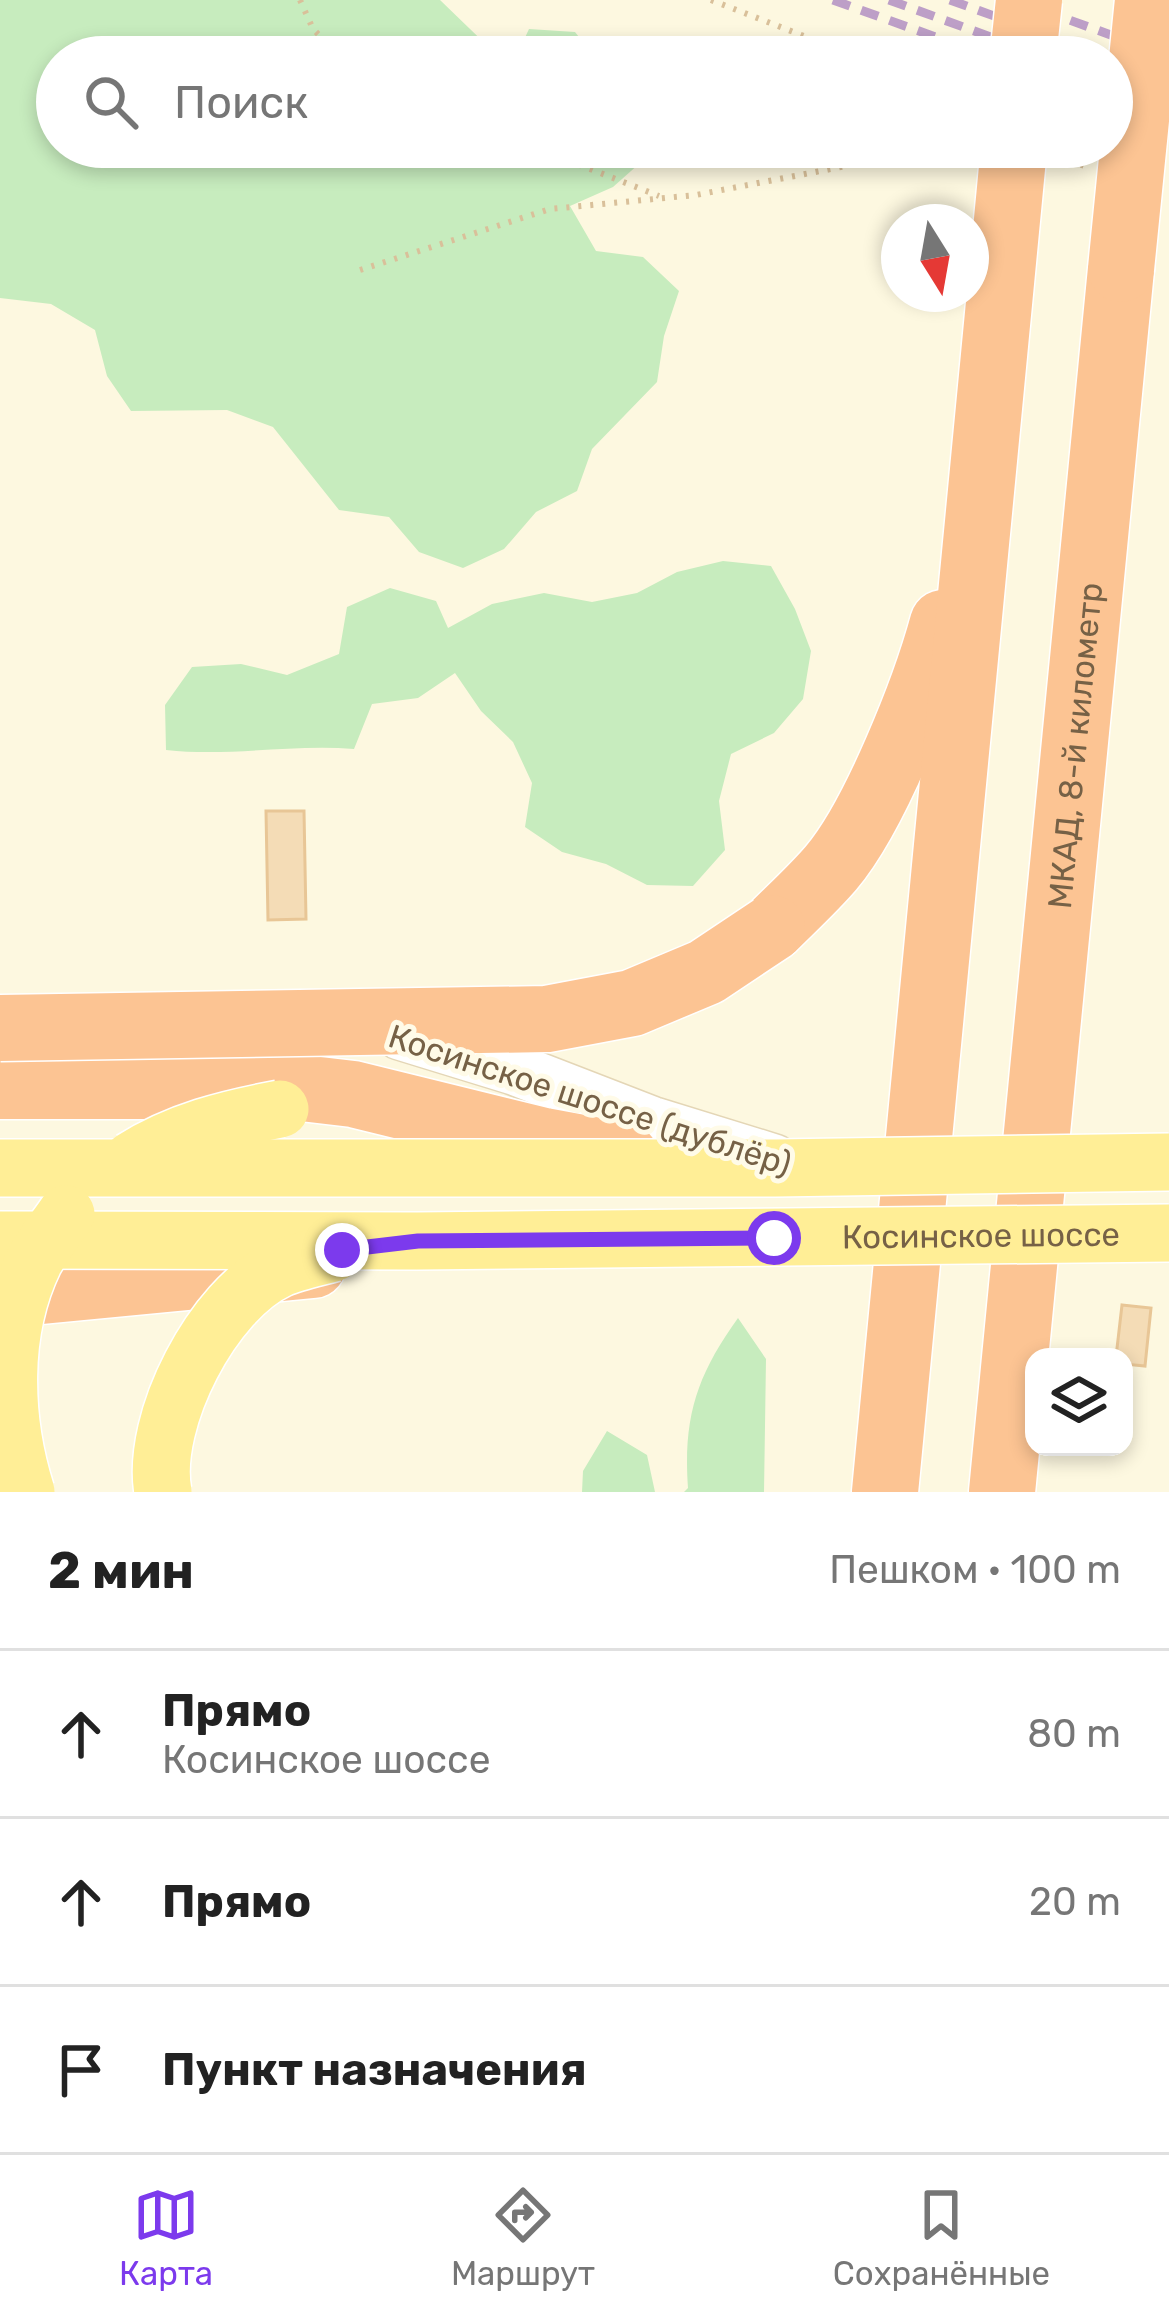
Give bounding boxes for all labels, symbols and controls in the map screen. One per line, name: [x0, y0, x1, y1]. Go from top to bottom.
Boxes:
search box: [36, 36, 1133, 168]
icon: search: [78, 69, 144, 135]
text: Поиск: [174, 76, 308, 129]
north arrow: [881, 204, 989, 312]
street label: МКАД, 8-й километр: [1039, 581, 1110, 911]
street label: Косинское шоссе (дублёр): [384, 1016, 796, 1184]
route start: [747, 1211, 801, 1265]
street label: Косинское шоссе: [842, 1214, 1120, 1256]
route end: [315, 1223, 369, 1277]
map controls: [1025, 1348, 1133, 1456]
button: layers: [1025, 1348, 1133, 1456]
text: 2 мин: [48, 1540, 194, 1601]
text: Пешком · 100 m: [829, 1547, 1121, 1593]
text: Прямо: [162, 1684, 311, 1737]
icon: ahead: [48, 1701, 114, 1767]
text: 80 m: [1027, 1711, 1121, 1757]
text: Косинское шоссе: [162, 1737, 490, 1783]
icon: ahead: [48, 1869, 114, 1935]
text: Прямо: [162, 1875, 311, 1928]
text: 20 m: [1029, 1879, 1121, 1925]
icon: arrive: [48, 2037, 114, 2103]
text: Пункт назначения: [162, 2043, 587, 2096]
tab: Карта: [119, 2182, 213, 2293]
tab: Маршрут: [451, 2182, 595, 2293]
tab: Сохранённые: [833, 2182, 1050, 2293]

